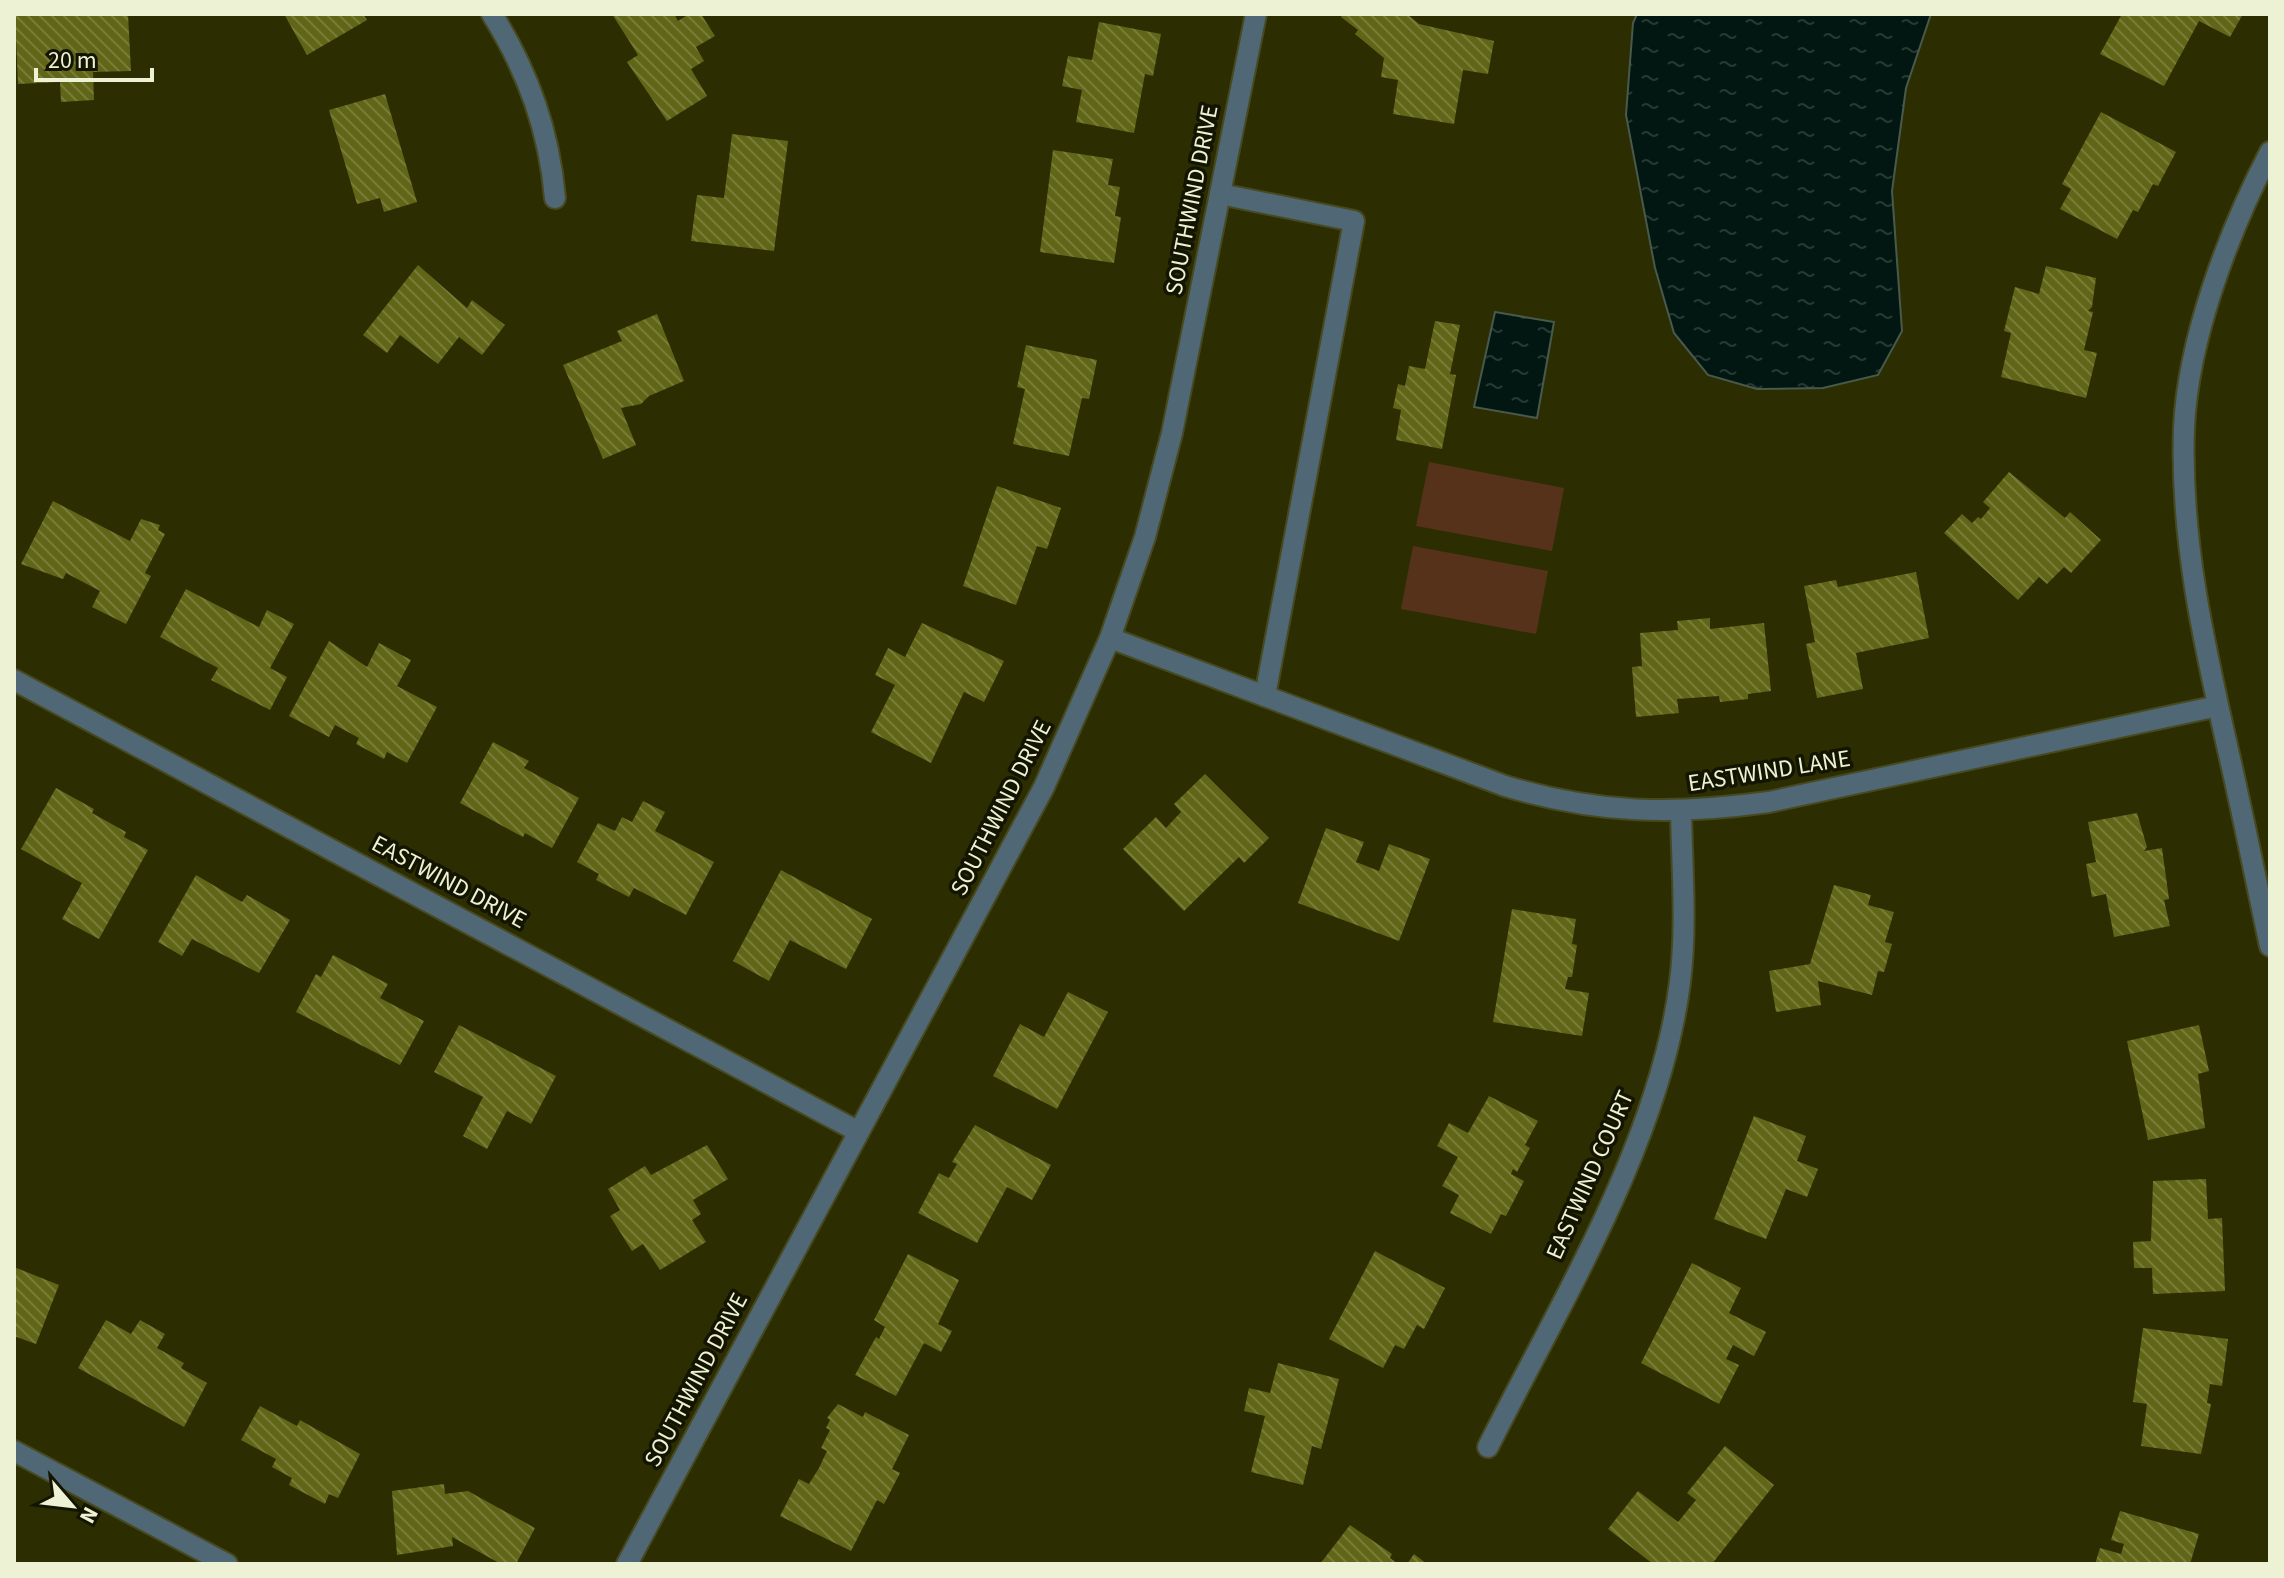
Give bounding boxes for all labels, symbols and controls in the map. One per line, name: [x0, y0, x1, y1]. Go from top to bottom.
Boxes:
scale bar: [36, 32, 152, 82]
text: 20 m: [48, 43, 97, 78]
street label: SOUTHWIND DRIVE: [1156, 102, 1228, 298]
street label: SOUTHWIND DRIVE: [942, 714, 1060, 902]
street label: EASTWIND LANE: [1685, 741, 1853, 801]
street label: EASTWIND DRIVE: [365, 826, 533, 938]
street label: EASTWIND COURT: [1537, 1085, 1643, 1265]
street label: SOUTHWIND DRIVE: [635, 1287, 757, 1473]
north arrow: [32, 1466, 112, 1546]
text: N: [71, 1501, 106, 1529]

